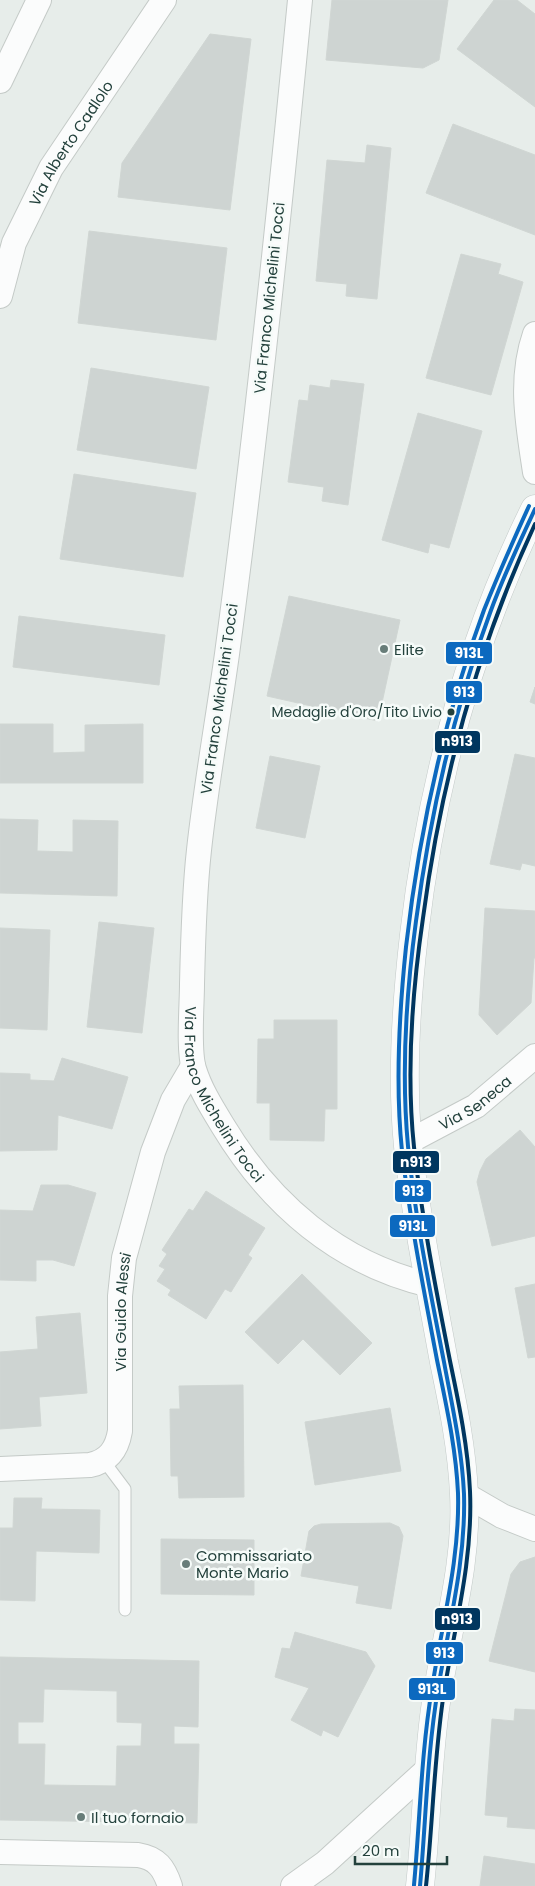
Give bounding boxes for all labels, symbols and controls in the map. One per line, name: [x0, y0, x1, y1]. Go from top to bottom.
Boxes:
street label: Via Alberto Cadlolo: [24, 76, 118, 209]
street label: Via Franco Michelini Tocci: [248, 201, 290, 395]
street label: Via Franco Michelini Tocci: [195, 602, 243, 796]
place label: Elite: [394, 639, 424, 660]
line badge: 913L: [445, 641, 493, 665]
marker: Elite: [378, 643, 390, 655]
text: 913L: [454, 643, 484, 663]
line badge: 913: [445, 680, 483, 704]
text: 913: [453, 682, 475, 702]
place label: Medaglie d'Oro/Tito Livio: [271, 702, 442, 722]
marker: Medaglie d'Oro/Tito Livio: [446, 707, 456, 717]
line badge: n913: [434, 730, 481, 754]
text: n913: [441, 731, 473, 751]
street label: Via Franco Michelini Tocci: [180, 1006, 269, 1186]
street label: Via Seneca: [435, 1070, 516, 1135]
line badge: n913: [392, 1150, 440, 1174]
text: n913: [400, 1152, 432, 1172]
line badge: 913: [394, 1179, 432, 1203]
text: 913: [402, 1181, 424, 1201]
line badge: 913L: [389, 1214, 436, 1238]
text: 913L: [398, 1216, 428, 1236]
street label: Via Guido Alessi: [110, 1250, 136, 1371]
place label: Commissariato Monte Mario: [196, 1545, 312, 1583]
marker: Commissariato Monte Mario: [180, 1558, 192, 1570]
line badge: n913: [434, 1607, 481, 1631]
text: n913: [441, 1609, 473, 1629]
line badge: 913: [425, 1641, 464, 1665]
text: 913: [433, 1643, 455, 1663]
line badge: 913L: [408, 1677, 456, 1701]
text: 913L: [417, 1679, 447, 1699]
place label: Il tuo fornaio: [91, 1807, 184, 1828]
marker: Il tuo fornaio: [75, 1811, 87, 1823]
scale bar: [355, 1834, 448, 1866]
text: 20 m: [362, 1840, 400, 1861]

